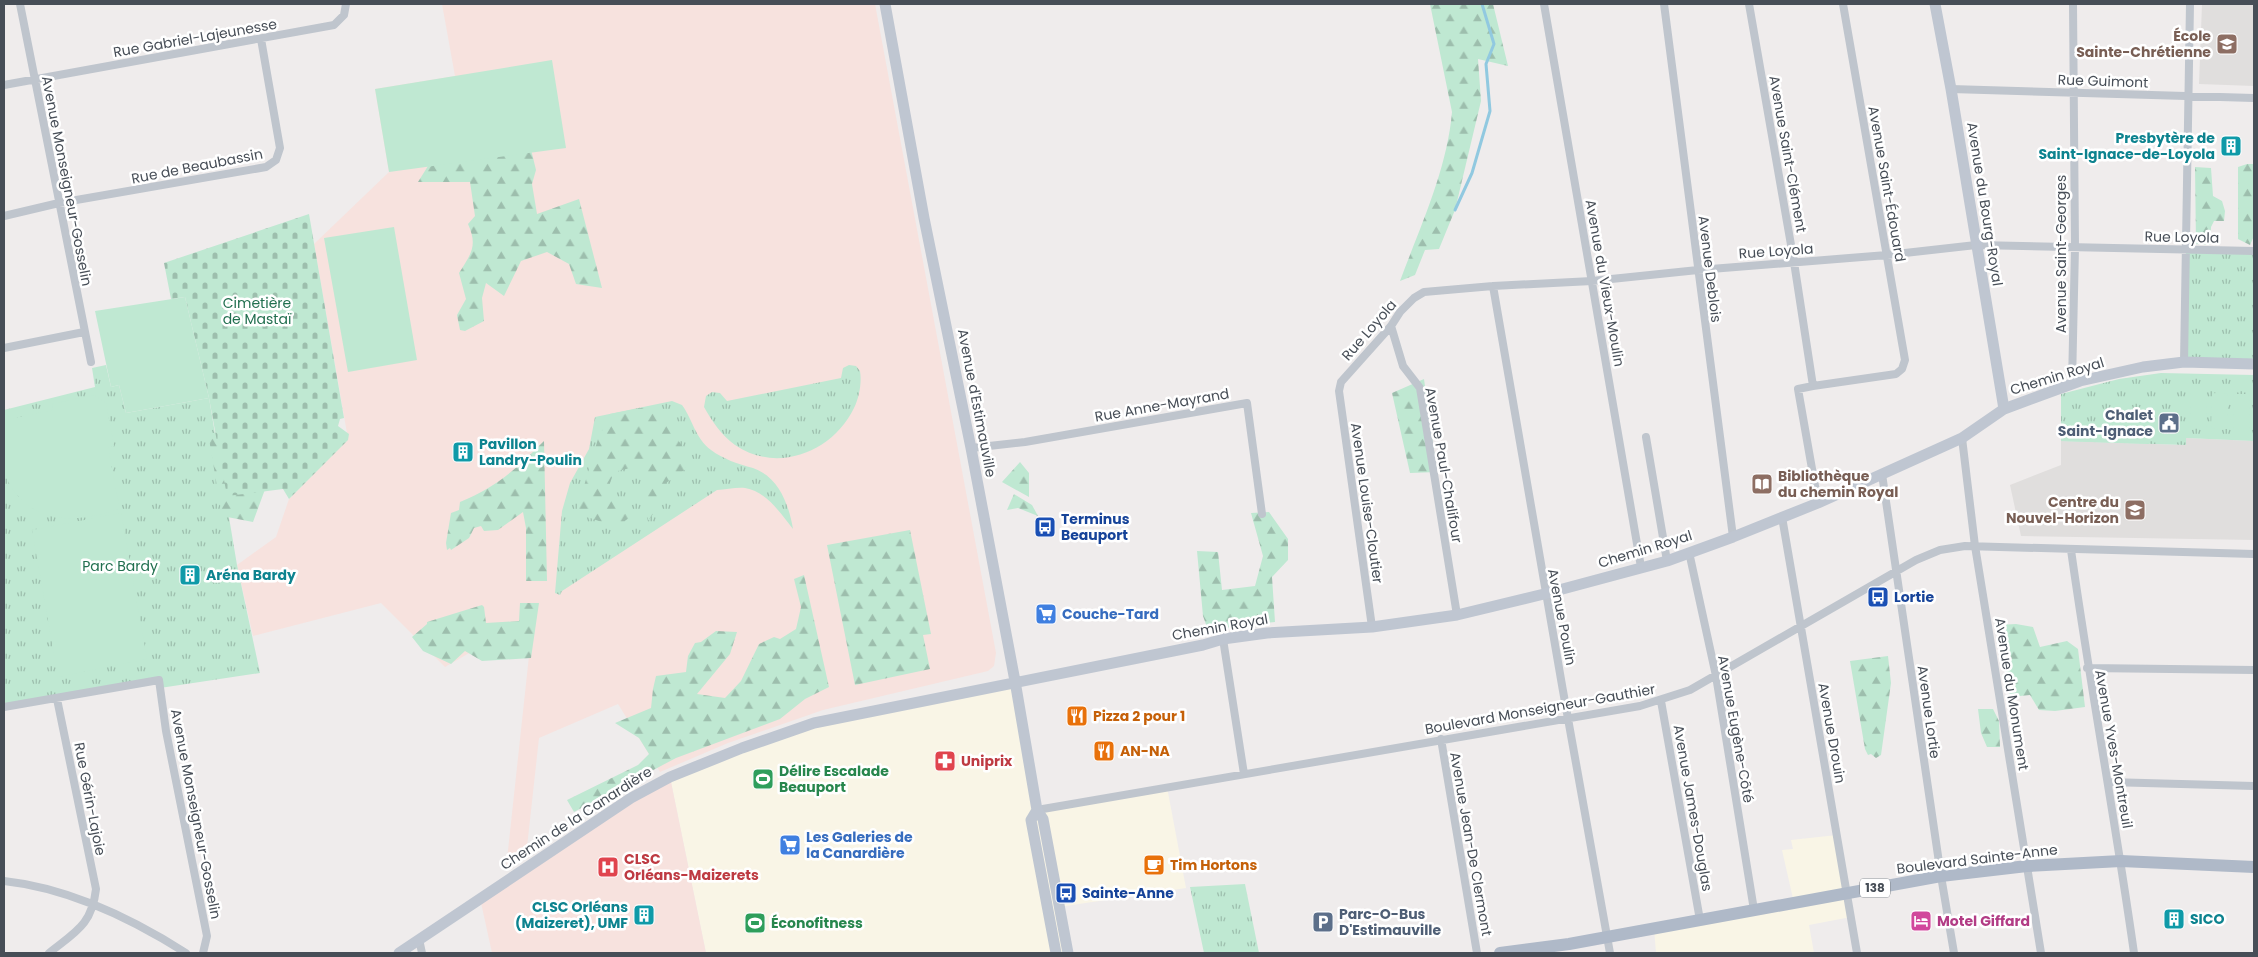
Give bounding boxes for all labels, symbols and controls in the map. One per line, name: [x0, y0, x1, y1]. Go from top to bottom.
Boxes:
street label: Rue Gabriel-Lajeunesse: [112, 14, 279, 62]
place label: École Sainte-Chrétienne: [2076, 26, 2211, 62]
school or university icon: École Sainte-Chrétienne: [2215, 32, 2239, 56]
street label: Rue Guimont: [2057, 69, 2149, 93]
street label: Avenue Monseigneur-Gosselin: [37, 74, 97, 288]
street label: Avenue Saint-Clément: [1764, 74, 1812, 234]
street label: Avenue Saint-Édouard: [1863, 105, 1911, 263]
street label: Avenue du Bourg-Royal: [1962, 121, 2008, 287]
place label: Presbytère de Saint-Ignace-de-Loyola: [2038, 128, 2215, 164]
building icon: Presbytère de Saint-Ignace-de-Loyola: [2219, 134, 2243, 158]
street label: Rue de Beaubassin: [130, 143, 264, 189]
street label: Avenue Saint-Georges: [2051, 175, 2071, 333]
street label: Avenue du Vieux-Moulin: [1580, 198, 1630, 368]
street label: Avenue Deblois: [1694, 214, 1726, 324]
street label: Rue Loyola: [2145, 226, 2219, 248]
street label: Rue Loyola: [1738, 238, 1814, 264]
park label: Cimetière de Mastaï: [223, 293, 292, 329]
street label: Rue Loyola: [1337, 295, 1401, 365]
street label: Avenue d'Estimauville: [953, 327, 1001, 479]
street label: Chemin Royal: [2008, 352, 2106, 400]
street label: Rue Anne-Mayrand: [1093, 383, 1231, 427]
street label: Avenue Paul-Chalifour: [1420, 386, 1468, 544]
place label: Chalet Saint-Ignace: [2058, 405, 2153, 441]
public building icon: Chalet Saint-Ignace: [2157, 411, 2181, 435]
street label: Avenue Louise-Cloutier: [1346, 421, 1388, 585]
place label: Pavillon Landry-Poulin: [479, 434, 582, 470]
building icon: Pavillon Landry-Poulin: [451, 440, 475, 464]
place label: Bibliothèque du chemin Royal: [1778, 466, 1898, 502]
library icon: Bibliothèque du chemin Royal: [1750, 472, 1774, 496]
place label: Centre du Nouvel-Horizon: [2006, 492, 2119, 528]
school or university icon: Centre du Nouvel-Horizon: [2123, 498, 2147, 522]
place label: Terminus Beauport: [1061, 509, 1130, 545]
bus stop icon: Terminus Beauport: [1033, 515, 1057, 539]
street label: Chemin Royal: [1596, 525, 1694, 573]
park label: Parc Bardy: [82, 556, 158, 576]
building icon: Aréna Bardy: [178, 563, 202, 587]
place label: Aréna Bardy: [206, 565, 296, 585]
street label: Avenue Poulin: [1543, 567, 1581, 667]
bus stop icon: Lortie: [1866, 585, 1890, 609]
place label: Lortie: [1894, 587, 1934, 607]
supermarket icon: Couche-Tard: [1034, 602, 1058, 626]
place label: Couche-Tard: [1062, 604, 1159, 624]
street label: Chemin Royal: [1170, 609, 1270, 645]
street label: Avenue du Monument: [1990, 616, 2034, 772]
street label: Avenue Eugène-Côté: [1713, 654, 1759, 805]
street label: Avenue Lortie: [1913, 664, 1945, 760]
street label: Avenue Yves-Montreuil: [2090, 668, 2138, 830]
street label: Boulevard Monseigneur-Gauthier: [1423, 679, 1657, 739]
street label: Avenue Drouin: [1813, 681, 1851, 785]
restaurant icon: Pizza 2 pour 1: [1065, 704, 1089, 728]
place label: Pizza 2 pour 1: [1093, 706, 1185, 726]
street label: Avenue Monseigneur-Gosselin: [166, 707, 226, 921]
street label: Avenue James-Douglas: [1668, 723, 1718, 893]
restaurant icon: AN-NA: [1092, 739, 1116, 763]
street label: Rue Gérin-Lajoie: [69, 741, 111, 858]
place label: AN-NA: [1120, 741, 1170, 761]
pharmacy icon: Uniprix: [933, 749, 957, 773]
street label: Avenue Jean-De Clermont: [1445, 750, 1497, 938]
place label: Uniprix: [961, 751, 1013, 771]
street label: Chemin de la Canardière: [496, 761, 656, 875]
place label: Délire Escalade Beauport: [779, 761, 889, 797]
sports icon: Délire Escalade Beauport: [751, 767, 775, 791]
place label: Les Galeries de la Canardière: [806, 827, 913, 863]
supermarket icon: Les Galeries de la Canardière: [778, 833, 802, 857]
street label: Boulevard Sainte-Anne: [1895, 839, 2059, 879]
place label: CLSC Orléans-Maizerets: [624, 849, 759, 885]
cafe icon: Tim Hortons: [1142, 853, 1166, 877]
hospital icon: CLSC Orléans-Maizerets: [596, 855, 620, 879]
place label: Tim Hortons: [1170, 855, 1257, 875]
road number: 138: [1860, 878, 1890, 898]
bus stop icon: Sainte-Anne: [1054, 881, 1078, 905]
place label: Sainte-Anne: [1082, 883, 1174, 903]
place label: CLSC Orléans (Maizeret), UMF: [515, 897, 628, 933]
building icon: CLSC Orléans (Maizeret), UMF: [632, 903, 656, 927]
place label: Parc-O-Bus D'Estimauville: [1339, 904, 1441, 940]
building icon: SICO: [2162, 907, 2186, 931]
hotel icon: Motel Giffard: [1909, 909, 1933, 933]
place label: SICO: [2190, 909, 2224, 929]
parking icon: Parc-O-Bus D'Estimauville: [1311, 910, 1335, 934]
sports icon: Éconofitness: [743, 911, 767, 935]
place label: Motel Giffard: [1937, 911, 2030, 931]
place label: Éconofitness: [771, 913, 863, 933]

